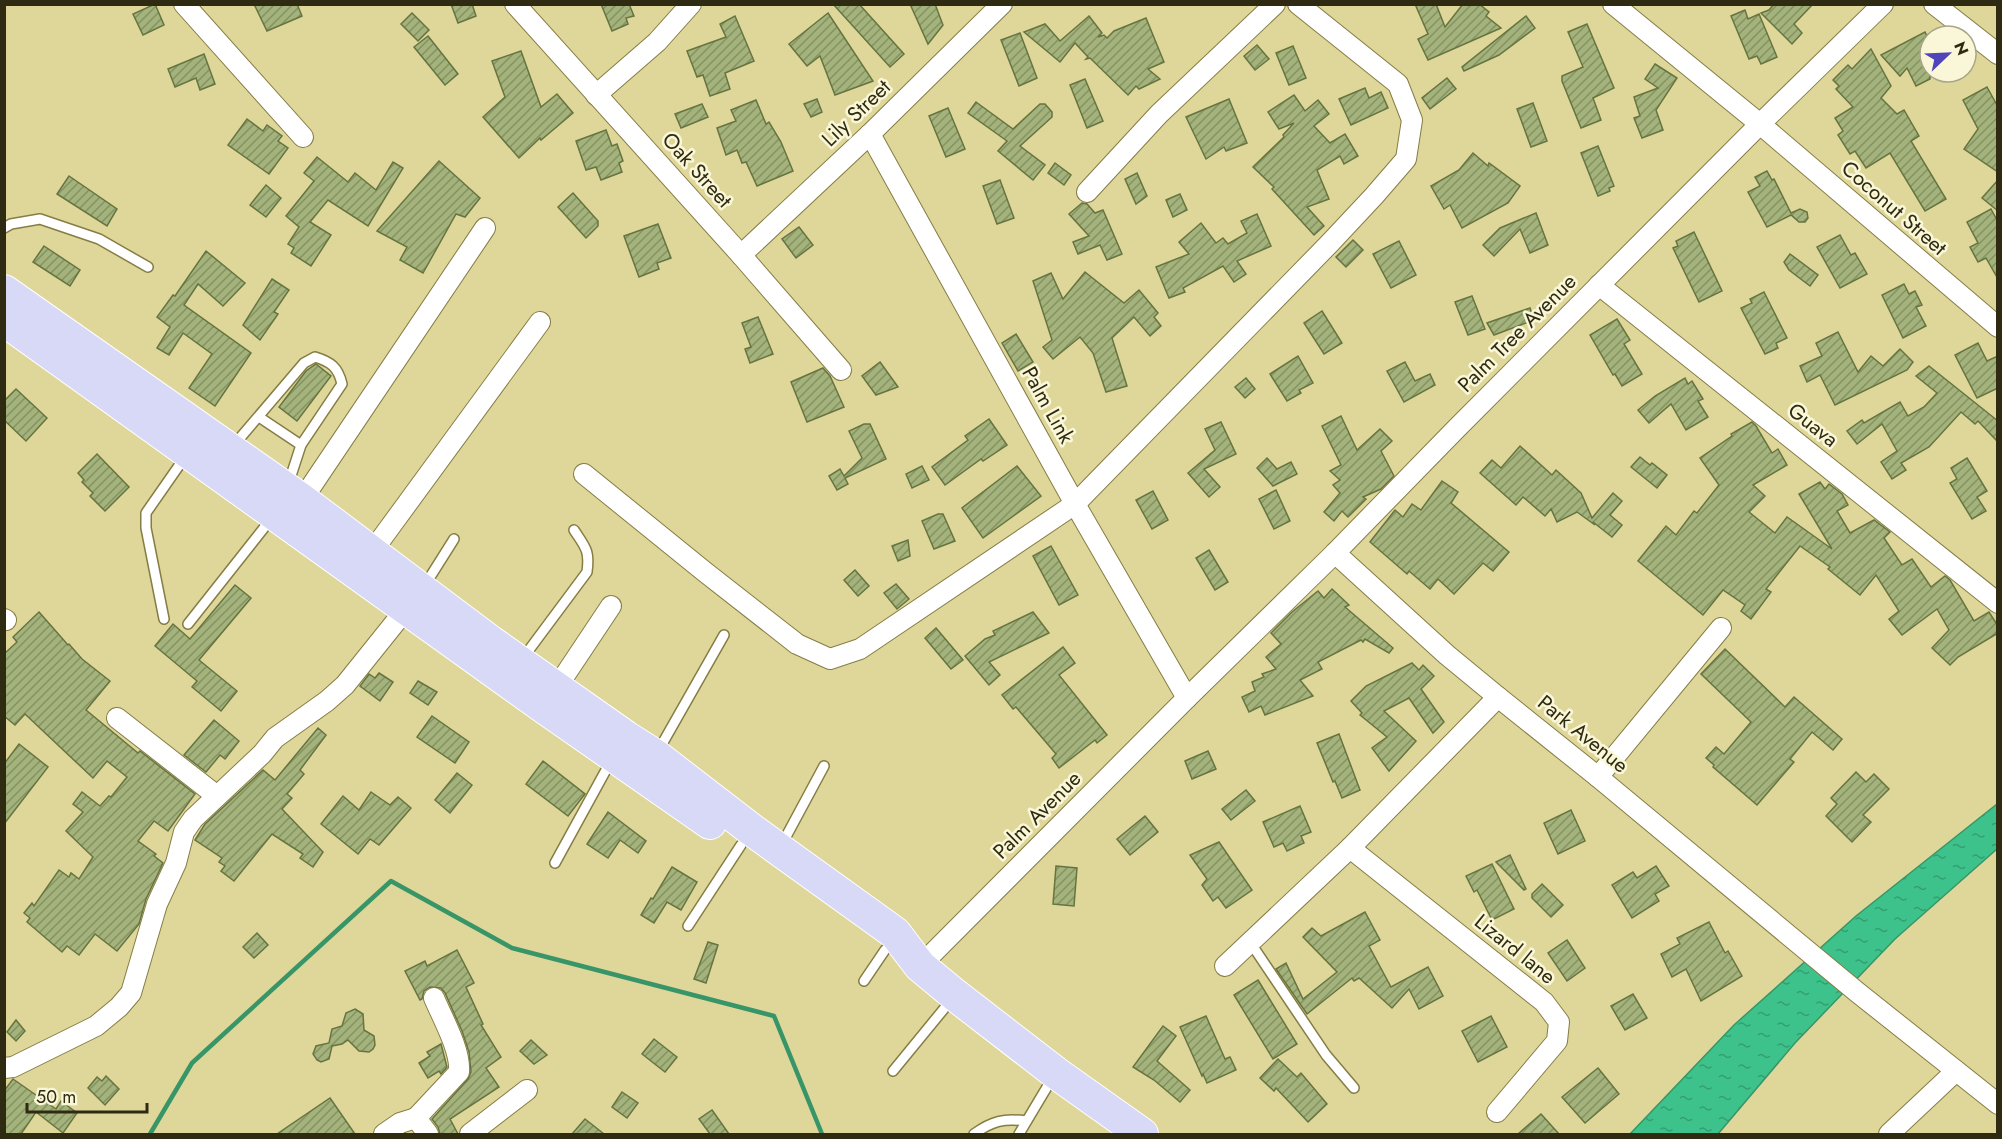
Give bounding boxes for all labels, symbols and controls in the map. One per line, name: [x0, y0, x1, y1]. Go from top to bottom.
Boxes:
north arrow: [1918, 24, 1978, 84]
text: N: [1948, 38, 1974, 59]
street label: Lily Street: [815, 73, 897, 153]
street label: Oak Street: [655, 126, 739, 214]
street label: Coconut Street: [1835, 154, 1953, 262]
street label: Palm Tree Avenue: [1451, 267, 1583, 399]
street label: Palm Link: [1015, 361, 1082, 450]
street label: Guava: [1781, 396, 1845, 454]
street label: Park Avenue: [1531, 688, 1635, 780]
street label: Palm Avenue: [986, 764, 1088, 866]
street label: Lizard lane: [1468, 907, 1562, 991]
scale bar: [27, 1076, 147, 1114]
text: 50 m: [36, 1084, 76, 1110]

